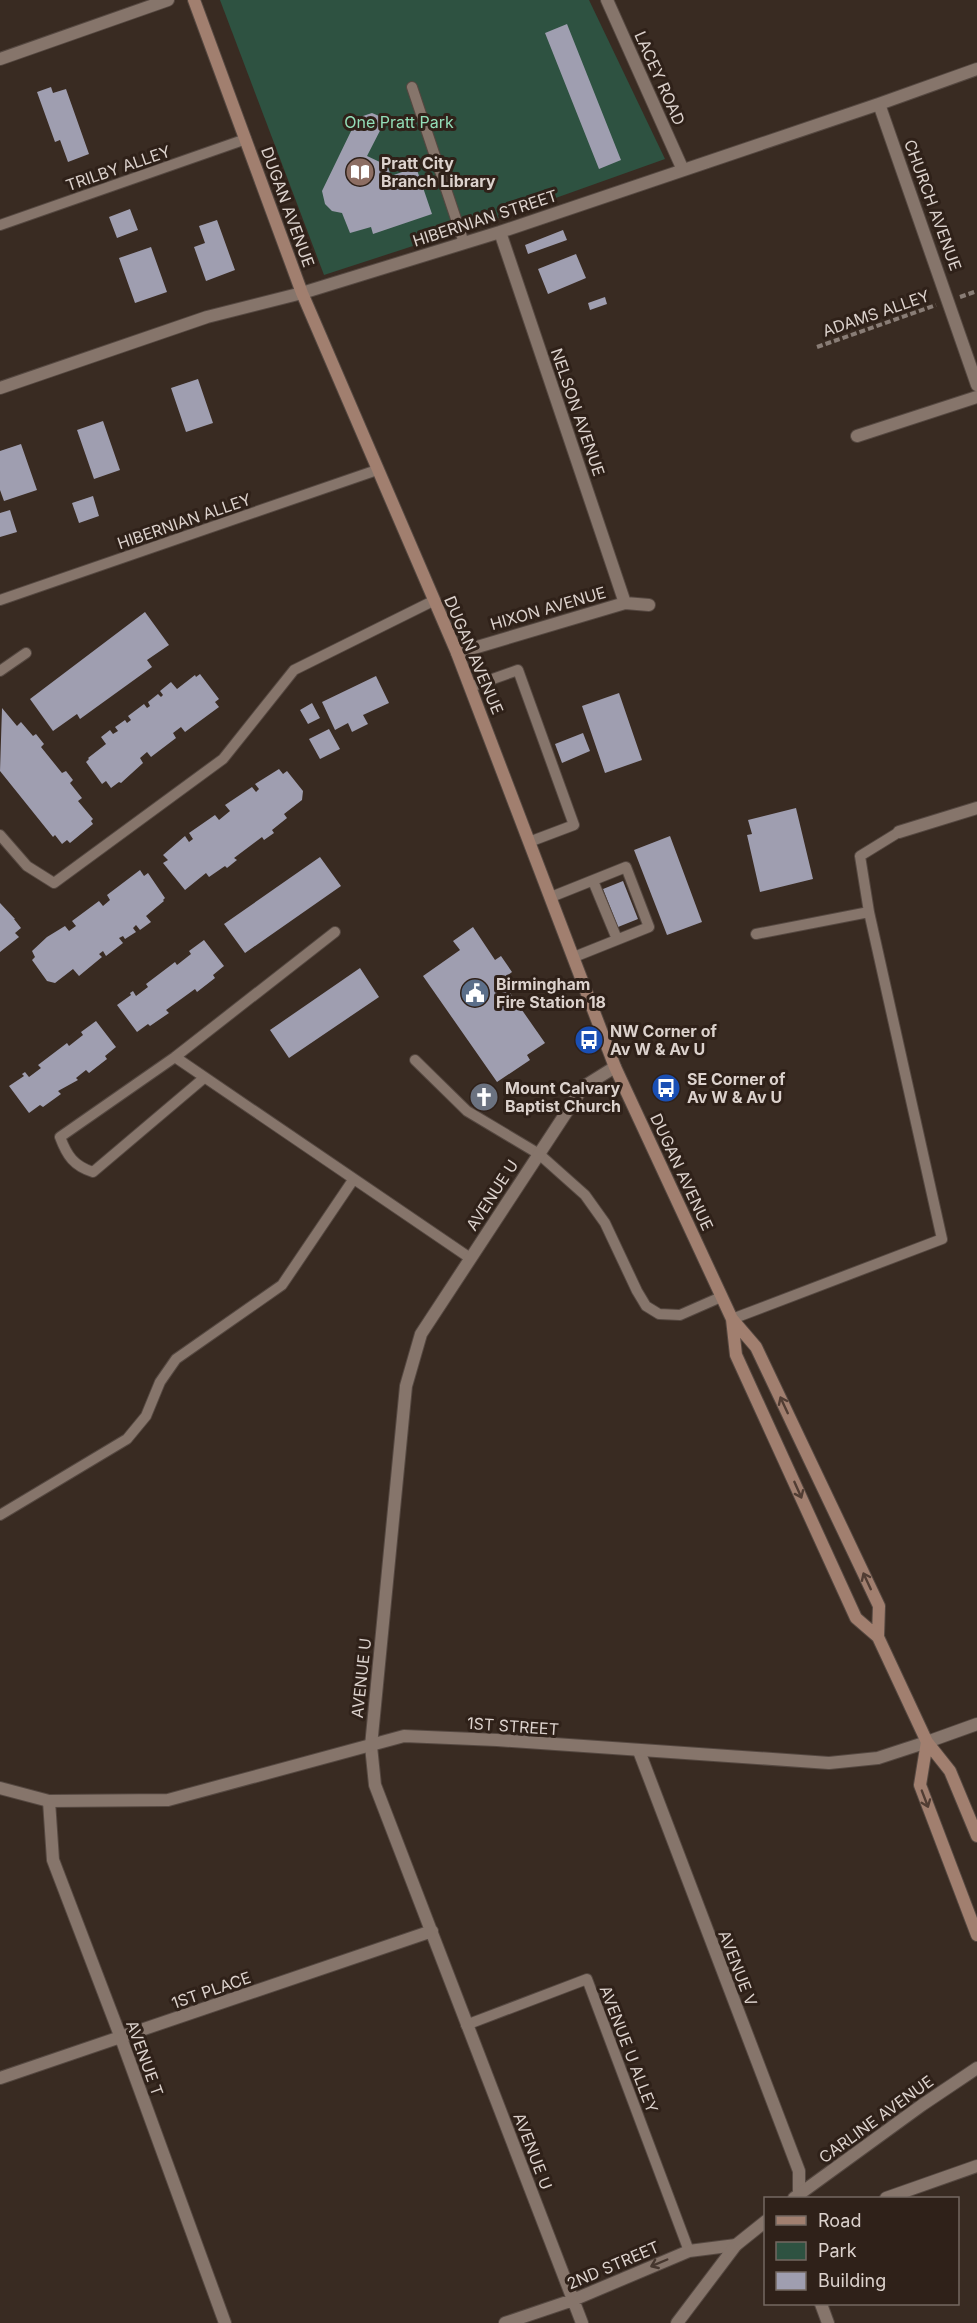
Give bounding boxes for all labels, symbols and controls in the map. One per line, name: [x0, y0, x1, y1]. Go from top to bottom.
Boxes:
street label: LACEY ROAD: [630, 28, 690, 128]
park label: One Pratt Park: [344, 112, 454, 132]
street label: CHURCH AVENUE: [900, 137, 966, 273]
street label: TRILBY ALLEY: [63, 141, 173, 195]
street label: DUGAN AVENUE: [257, 144, 319, 270]
place label: Pratt City Branch Library: [381, 153, 496, 191]
library icon: Pratt City Branch Library: [344, 156, 376, 188]
street label: HIBERNIAN STREET: [410, 185, 560, 251]
street label: ADAMS ALLEY: [820, 285, 932, 341]
street label: NELSON AVENUE: [547, 345, 609, 479]
street label: HIBERNIAN ALLEY: [114, 489, 254, 553]
street label: HIXON AVENUE: [488, 582, 608, 634]
street label: DUGAN AVENUE: [440, 593, 508, 717]
place label: Birmingham Fire Station 18: [496, 974, 606, 1012]
public building icon: Birmingham Fire Station 18: [459, 977, 491, 1009]
place label: NW Corner of Av W & Av U: [610, 1021, 717, 1059]
bus stop icon: NW Corner of Av W & Av U: [573, 1024, 605, 1056]
place label: SE Corner of Av W & Av U: [687, 1069, 786, 1107]
bus stop icon: SE Corner of Av W & Av U: [650, 1072, 682, 1104]
place label: Mount Calvary Baptist Church: [505, 1078, 621, 1116]
church icon: Mount Calvary Baptist Church: [468, 1081, 500, 1113]
street label: DUGAN AVENUE: [646, 1110, 718, 1234]
street label: AVENUE U: [462, 1156, 522, 1234]
one-way arrow: [777, 1396, 789, 1414]
one-way arrow: [793, 1481, 804, 1499]
one-way arrow: [861, 1572, 873, 1590]
street label: AVENUE U: [347, 1637, 375, 1719]
street label: 1ST STREET: [466, 1713, 560, 1739]
one-way arrow: [920, 1789, 931, 1808]
street label: AVENUE V: [714, 1927, 762, 2009]
street label: 1ST PLACE: [169, 1967, 253, 2013]
street label: AVENUE U ALLEY: [596, 1983, 663, 2116]
street label: AVENUE T: [122, 2017, 168, 2099]
street label: CARLINE AVENUE: [815, 2071, 937, 2167]
street label: AVENUE U: [509, 2110, 557, 2192]
legend: [764, 2197, 959, 2305]
text: Road: [818, 2210, 861, 2231]
street label: 2ND STREET: [564, 2237, 662, 2293]
text: Park: [818, 2240, 857, 2261]
one-way arrow: [651, 2258, 669, 2270]
text: Building: [818, 2270, 886, 2291]

